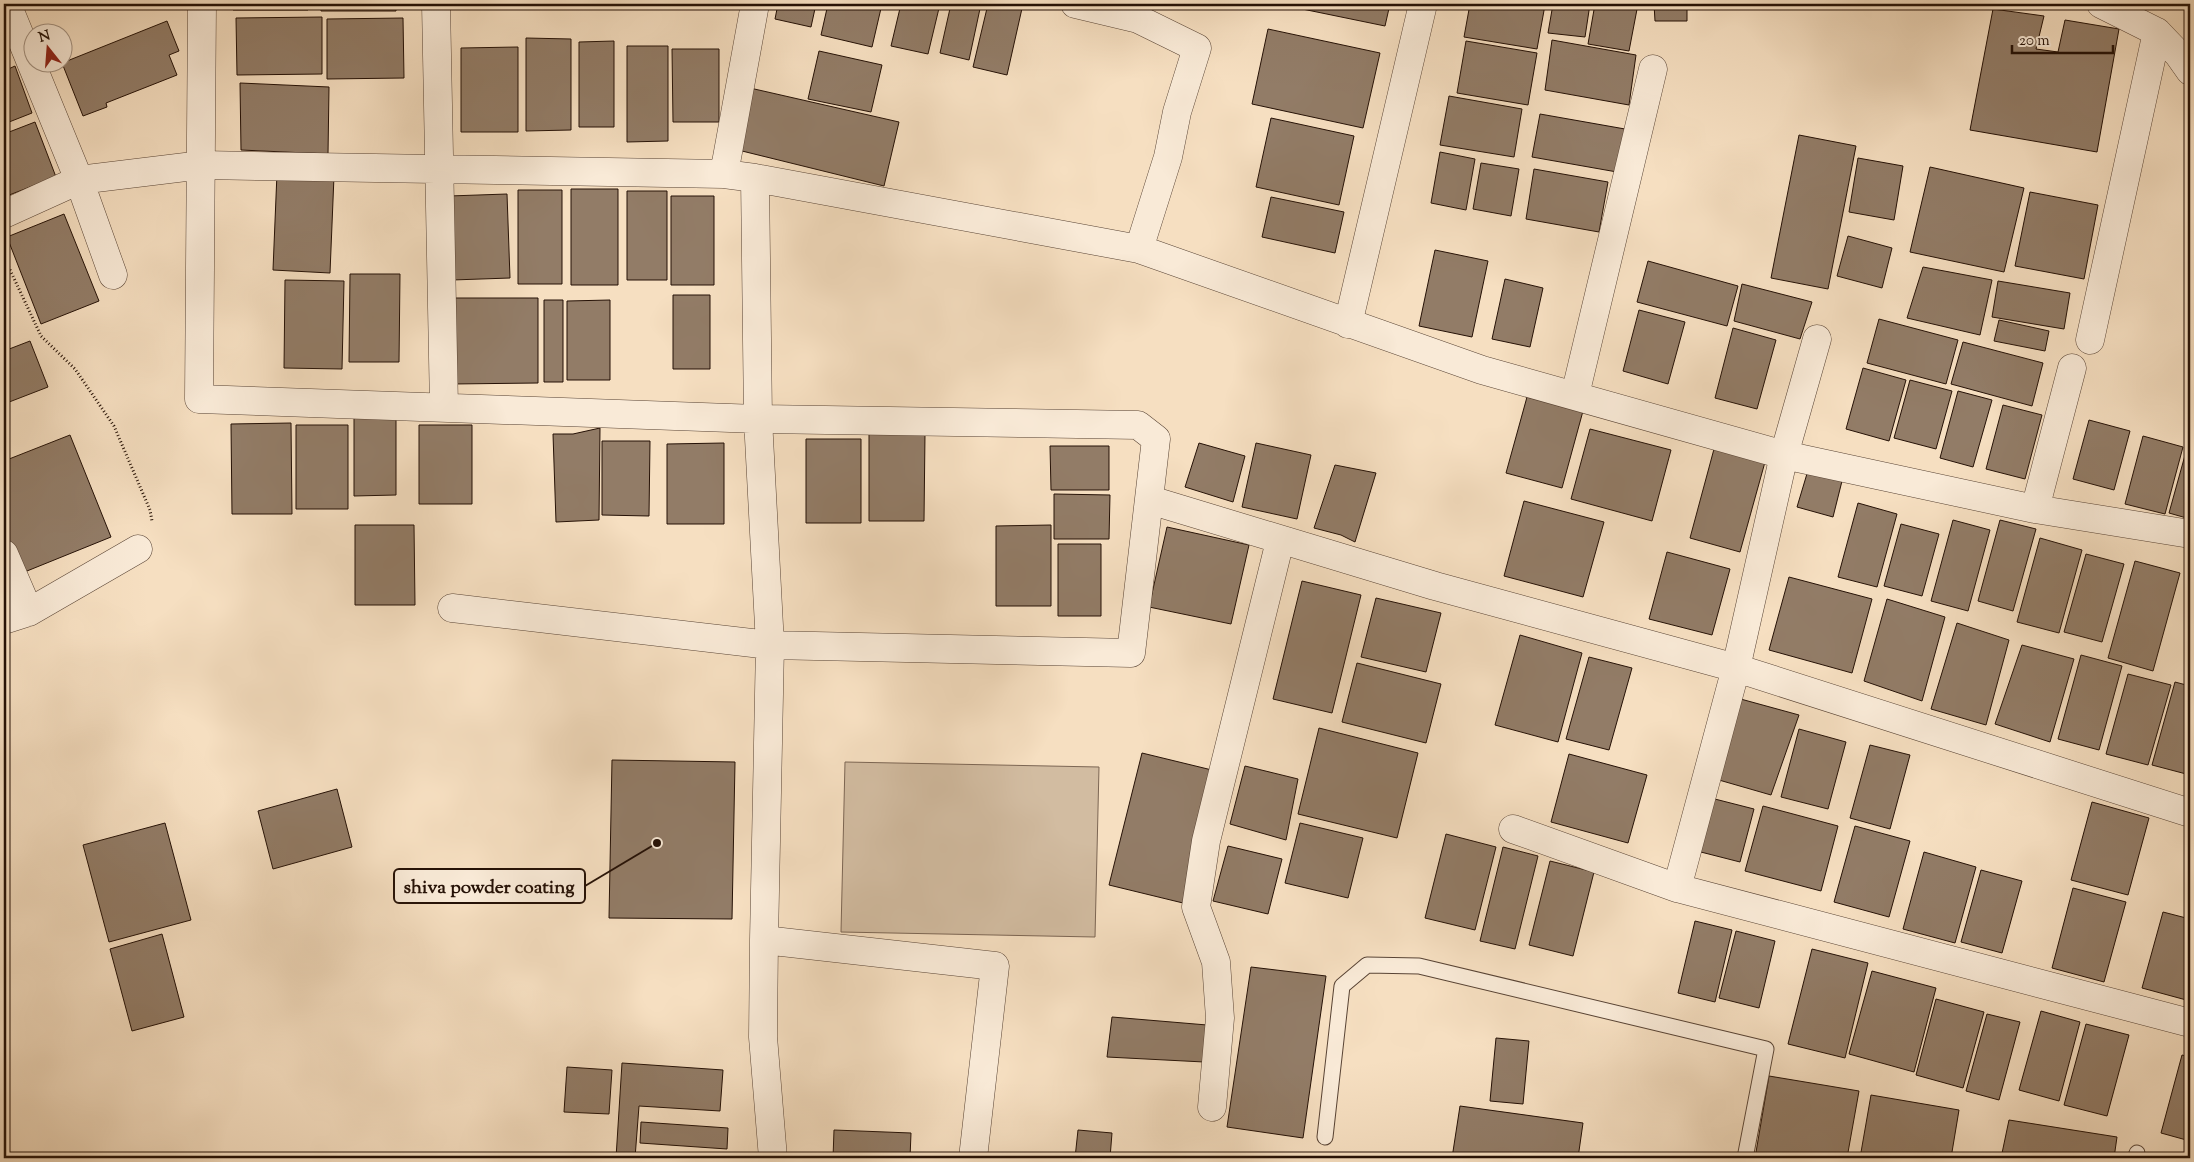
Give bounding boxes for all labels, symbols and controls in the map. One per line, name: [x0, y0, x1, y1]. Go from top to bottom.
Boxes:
north arrow: [22, 22, 72, 72]
scale bar: [2012, 22, 2113, 54]
text: N: [37, 26, 53, 49]
text: 20 m: [2019, 31, 2050, 52]
callout: shiva powder coating: [394, 869, 585, 903]
text: shiva powder coating: [403, 875, 575, 902]

